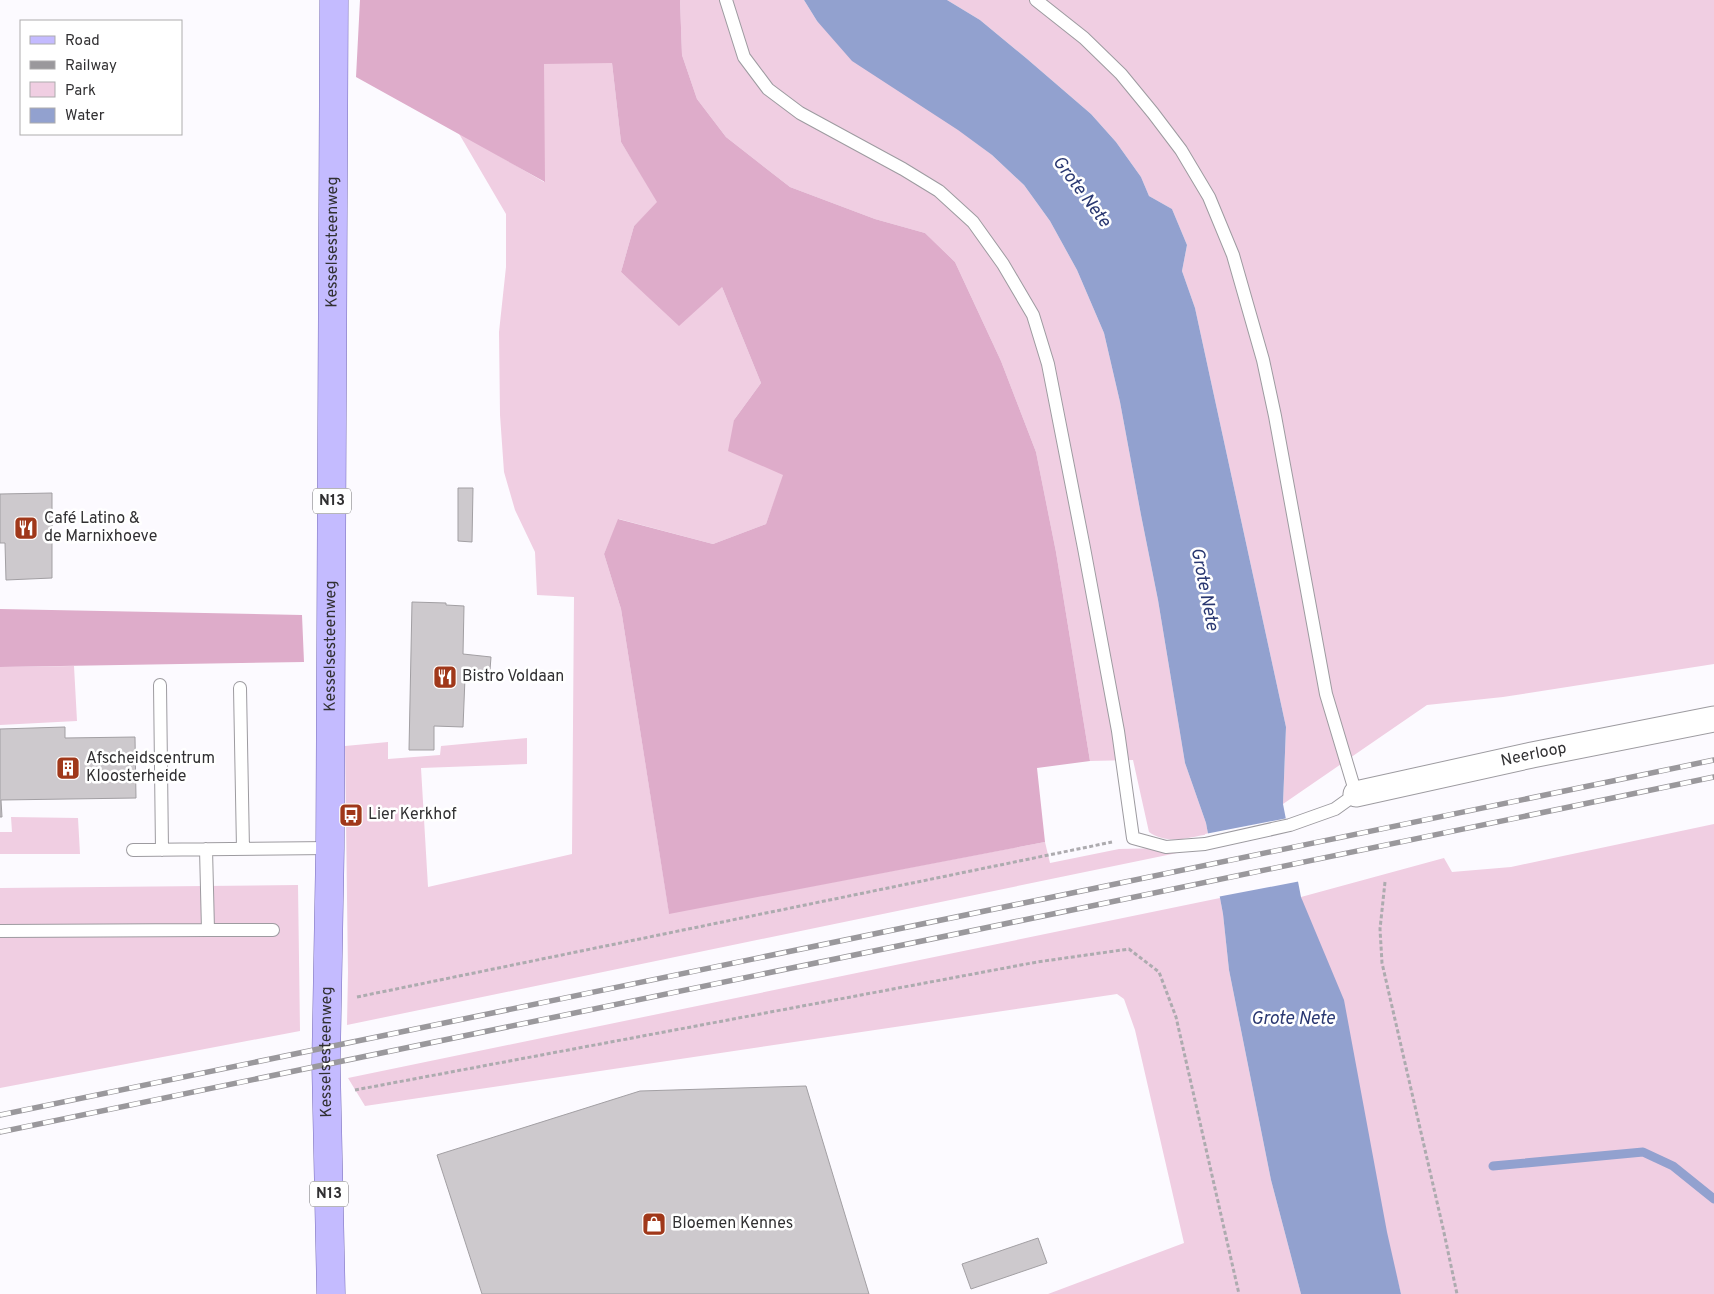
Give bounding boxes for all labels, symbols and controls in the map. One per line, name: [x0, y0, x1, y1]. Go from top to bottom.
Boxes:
legend: [20, 20, 182, 135]
text: Road: [65, 32, 100, 51]
text: Railway: [65, 57, 117, 76]
text: Park: [65, 82, 96, 101]
text: Water: [65, 107, 105, 126]
water label: Grote Nete: [1047, 152, 1116, 233]
street label: Kesselsesteenweg: [323, 176, 343, 308]
road number: N13: [313, 488, 351, 514]
place label: Café Latino & de Marnixhoeve: [44, 509, 157, 547]
restaurant icon: Café Latino & de Marnixhoeve: [13, 515, 39, 541]
water label: Grote Nete: [1185, 546, 1223, 633]
street label: Kesselsesteenweg: [321, 580, 341, 712]
restaurant icon: Bistro Voldaan: [432, 664, 458, 690]
place label: Bistro Voldaan: [462, 667, 564, 687]
street label: Neerloop: [1499, 738, 1568, 772]
place label: Afscheidscentrum Kloosterheide: [86, 749, 215, 787]
building icon: Afscheidscentrum Kloosterheide: [55, 755, 81, 781]
bus stop icon: Lier Kerkhof: [338, 802, 364, 828]
place label: Lier Kerkhof: [368, 805, 457, 825]
street label: Kesselsesteenweg: [316, 986, 337, 1118]
water label: Grote Nete: [1251, 1008, 1336, 1031]
road number: N13: [310, 1182, 348, 1206]
shop icon: Bloemen Kennes: [641, 1211, 667, 1237]
place label: Bloemen Kennes: [672, 1214, 793, 1234]

